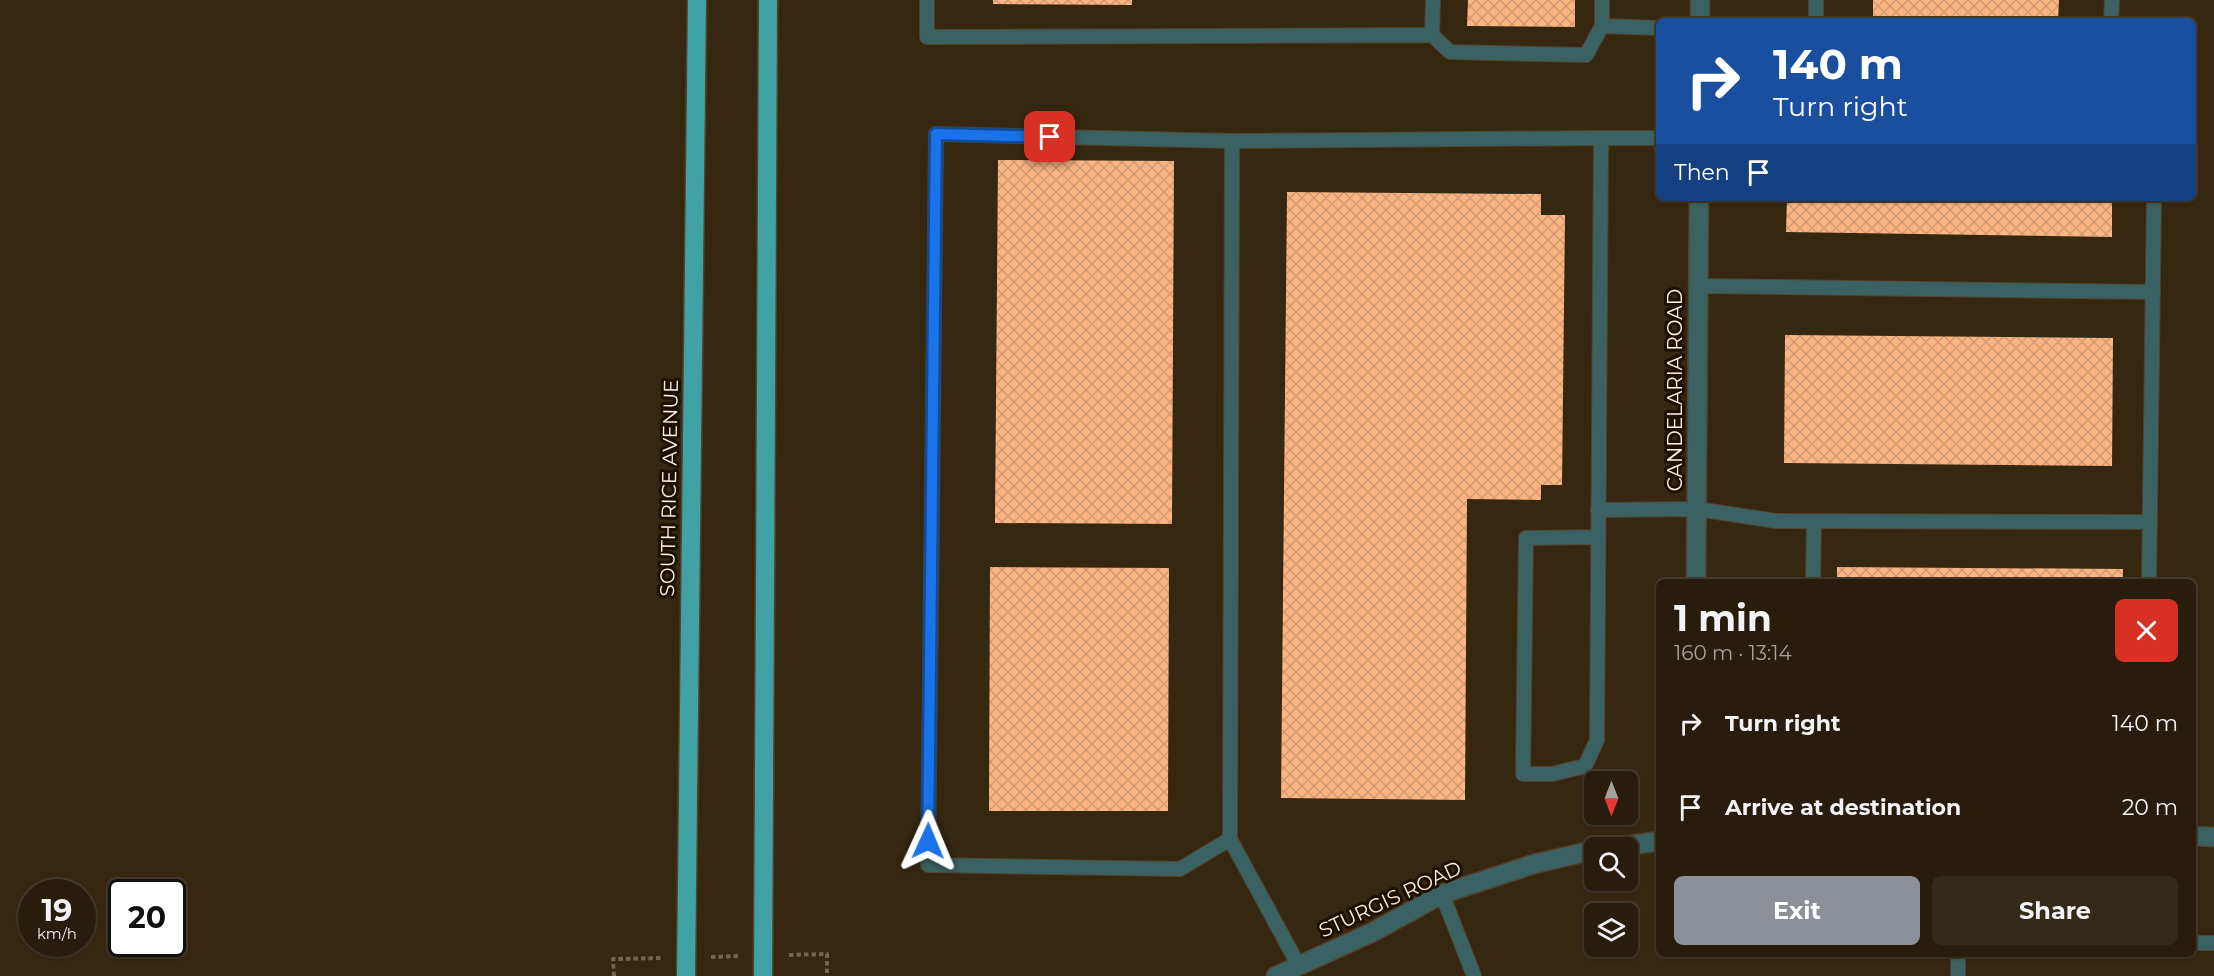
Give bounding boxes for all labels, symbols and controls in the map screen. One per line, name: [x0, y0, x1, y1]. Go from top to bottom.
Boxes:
text: 140 m: [1773, 38, 1903, 90]
icon: right: [1674, 42, 1752, 120]
text: Turn right: [1773, 90, 1908, 123]
pin: [1024, 111, 1075, 162]
icon: arrive: [1033, 120, 1066, 153]
icon: arrive: [1742, 156, 1775, 189]
text: Then: [1674, 159, 1730, 186]
street label: CANDELARIA ROAD: [1663, 289, 1687, 491]
street label: SOUTH RICE AVENUE: [655, 379, 683, 597]
text: 1 min: [1674, 596, 1772, 640]
button: close: [2115, 599, 2178, 662]
text: 160 m · 13:14: [1674, 641, 1792, 665]
icon: right: [1674, 707, 1707, 740]
text: Turn right: [1725, 710, 1840, 737]
text: 140 m: [2112, 710, 2178, 737]
north arrow: [1584, 771, 1638, 825]
map controls: [1584, 771, 1638, 957]
icon: arrive: [1674, 791, 1707, 824]
text: Arrive at destination: [1725, 794, 1961, 821]
text: 20 m: [2122, 794, 2178, 821]
position arrow: [896, 809, 960, 873]
button: search: [1584, 837, 1638, 891]
street label: STURGIS ROAD: [1315, 855, 1465, 943]
button: Exit: [1674, 876, 1920, 945]
button: Share: [1932, 876, 2178, 945]
speed limit sign: 20: [108, 879, 186, 957]
text: 19: [42, 892, 72, 929]
button: layers: [1584, 903, 1638, 957]
text: km/h: [37, 924, 77, 943]

